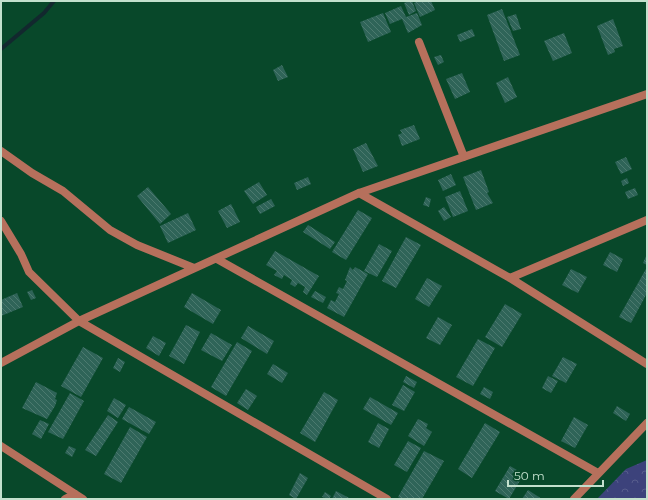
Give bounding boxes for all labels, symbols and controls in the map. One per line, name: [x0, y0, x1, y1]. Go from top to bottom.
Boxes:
scale bar: [508, 462, 603, 488]
text: 50 m: [514, 468, 545, 483]

